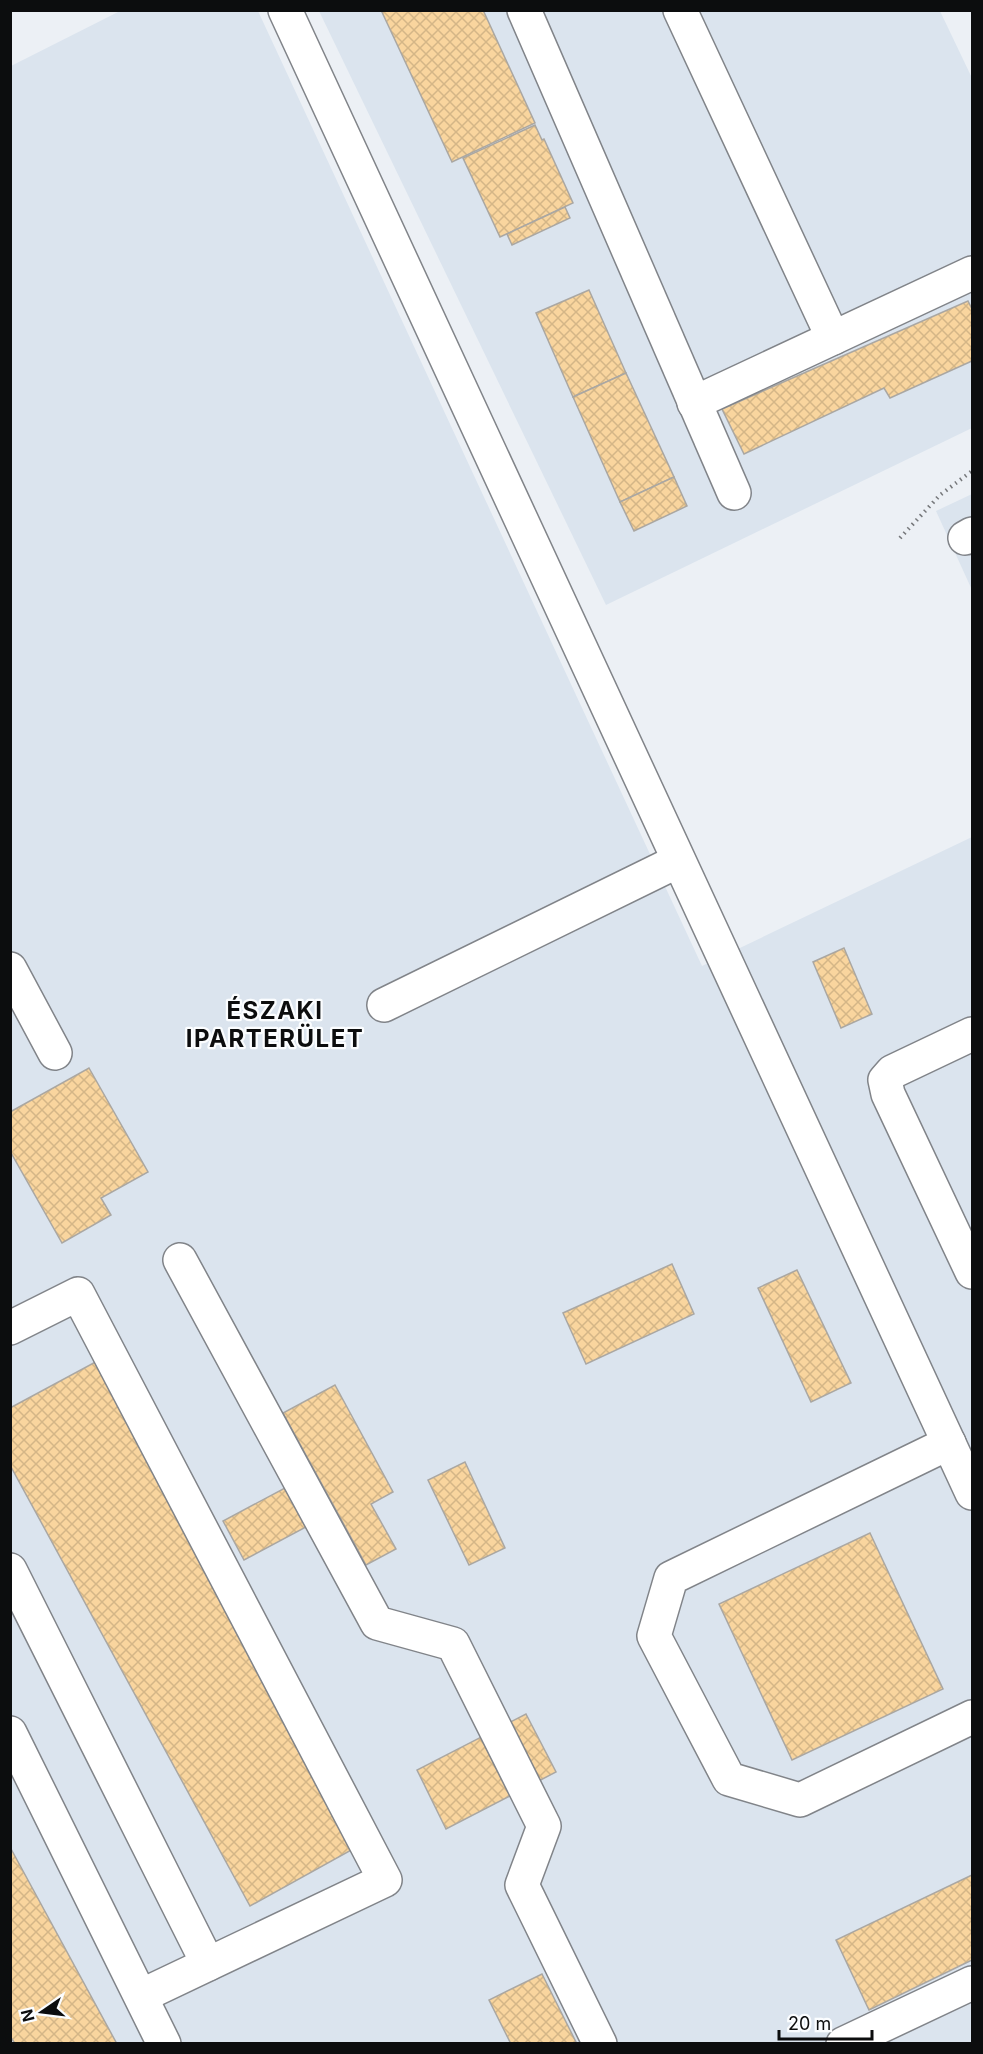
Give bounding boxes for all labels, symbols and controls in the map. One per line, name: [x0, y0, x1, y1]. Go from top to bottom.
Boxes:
district label: ÉSZAKI IPARTERÜLET: [186, 996, 364, 1053]
north arrow: [12, 1982, 72, 2042]
scale bar: [779, 2003, 872, 2041]
text: N: [16, 2007, 39, 2024]
text: 20 m: [788, 2013, 831, 2034]

